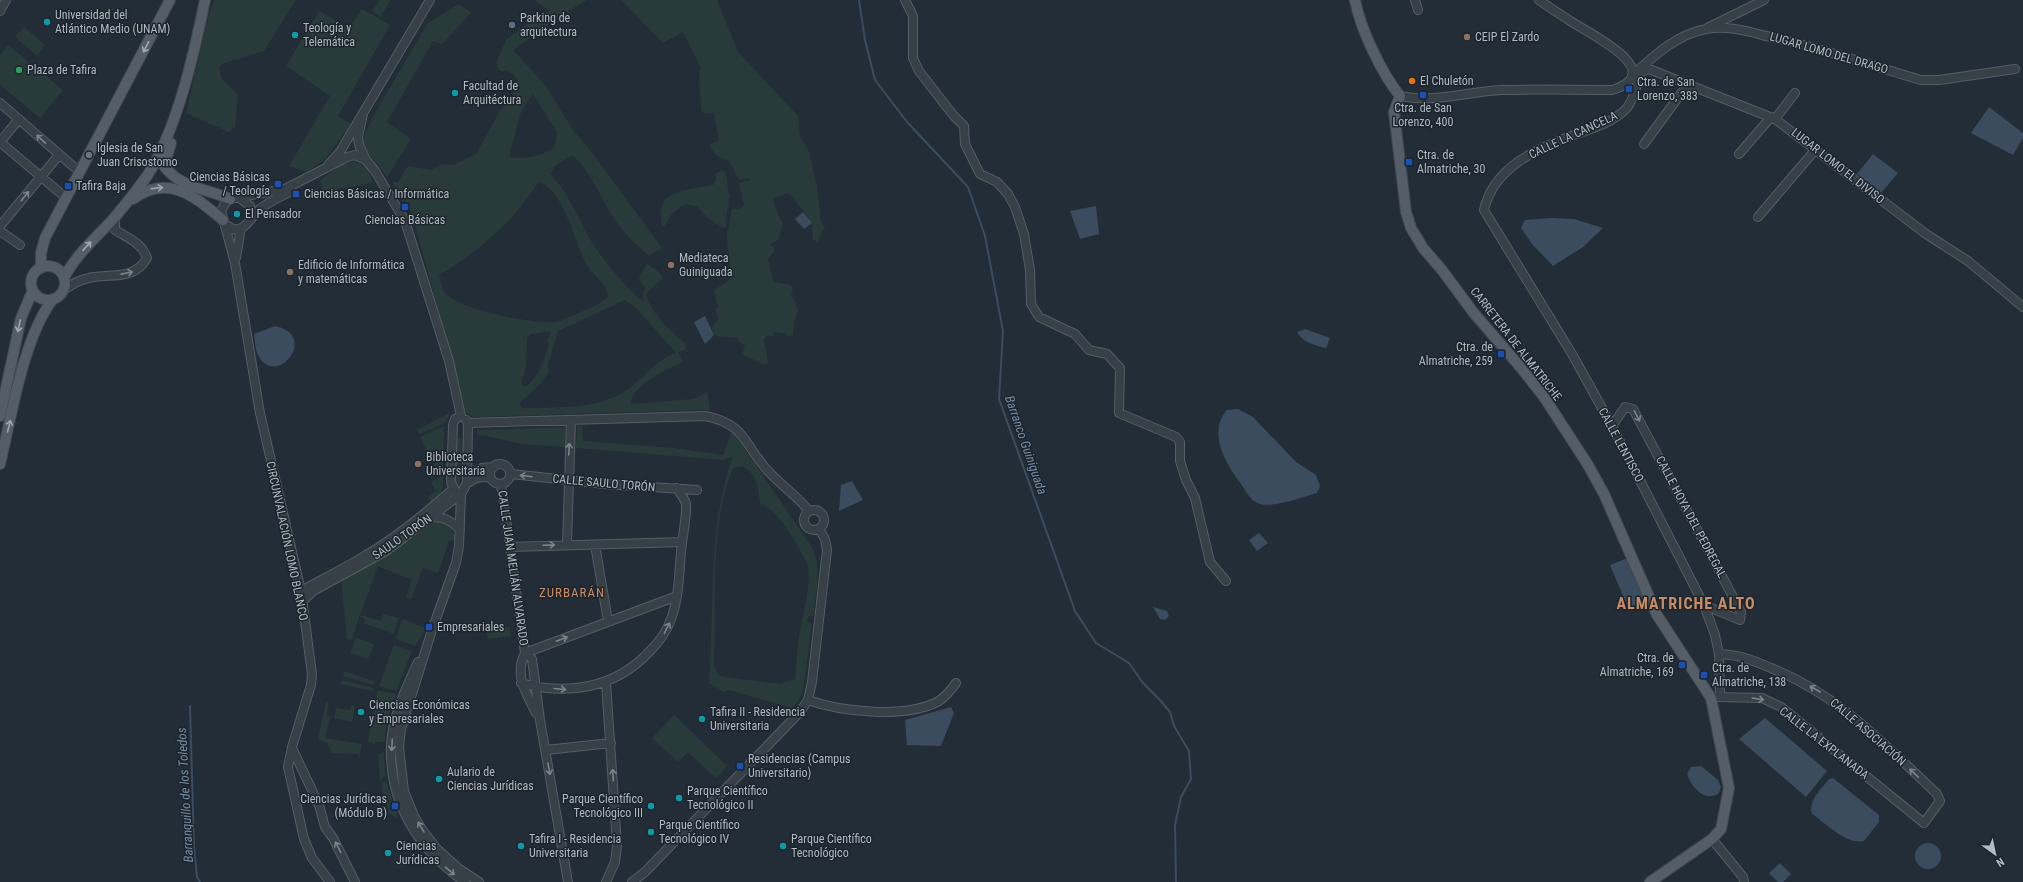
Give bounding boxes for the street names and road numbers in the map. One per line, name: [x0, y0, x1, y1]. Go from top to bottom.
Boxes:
street label: LUGAR LOMO DEL DRAGO: [1768, 29, 1890, 77]
street label: CALLE LA CANCELA: [1527, 108, 1620, 162]
street label: LUGAR LOMO EL DIVISO: [1789, 125, 1887, 207]
street label: CARRETERA DE ALMATRICHE: [1467, 284, 1565, 404]
street label: CALLE LENTISCO: [1596, 405, 1646, 485]
street label: CALLE HOYA DEL PEDREGAL: [1653, 453, 1729, 581]
street label: CIRCUNVALACIÓN LOMO BLANCO: [263, 460, 312, 622]
street label: CALLE SAULO TORÓN: [552, 471, 656, 494]
street label: CALLE JUAN MELIÁN ALVARADO: [495, 489, 532, 646]
street label: SAULO TORÓN: [369, 511, 434, 563]
street label: CALLE ASOCIACIÓN: [1827, 695, 1909, 769]
street label: CALLE LA EXPLANADA: [1777, 704, 1871, 782]

